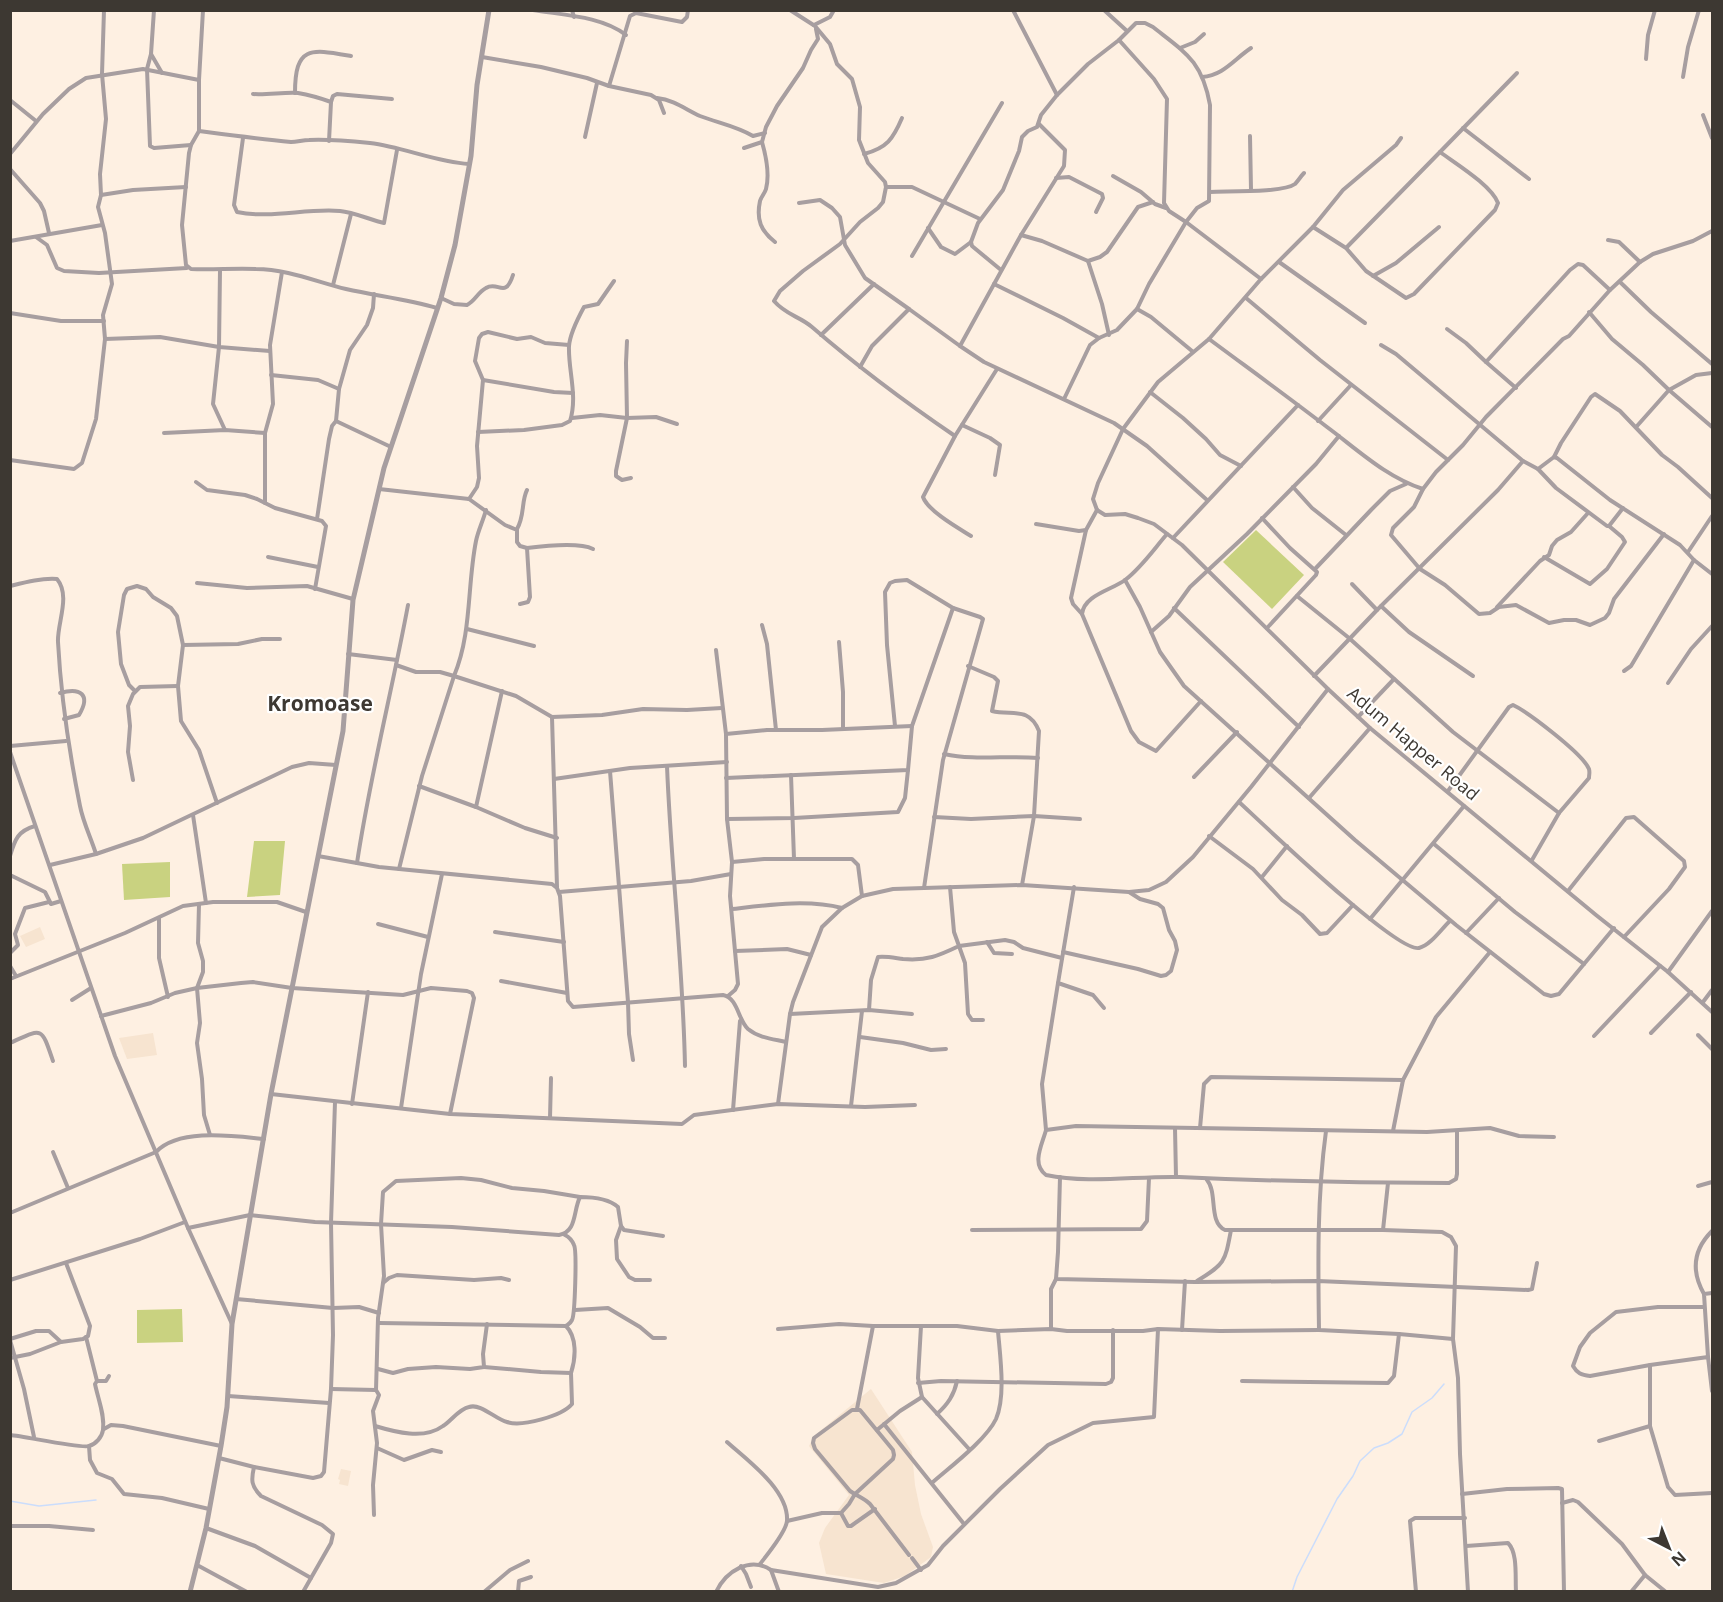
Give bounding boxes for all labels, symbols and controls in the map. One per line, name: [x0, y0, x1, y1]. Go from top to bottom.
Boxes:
street label: Adum Happer Road: [1343, 681, 1485, 806]
district label: Kromoase: [267, 689, 373, 717]
north arrow: [1639, 1518, 1699, 1578]
text: N: [1667, 1547, 1691, 1572]

